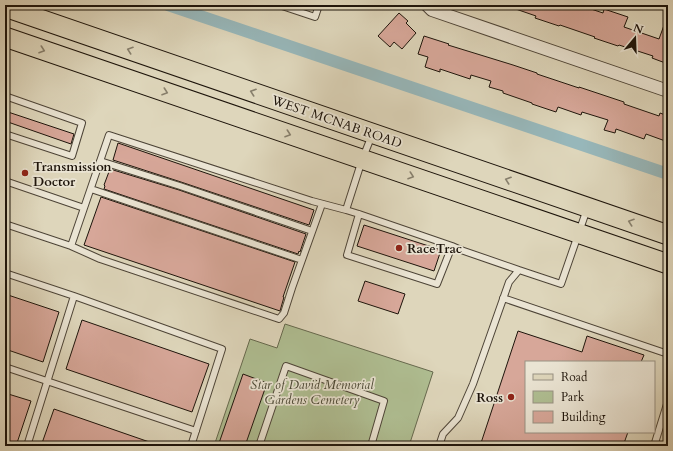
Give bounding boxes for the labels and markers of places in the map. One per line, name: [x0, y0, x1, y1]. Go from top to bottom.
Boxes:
place label: Transmission Doctor: [33, 158, 112, 191]
marker: Transmission Doctor: [20, 168, 30, 178]
place label: RaceTrac: [407, 240, 462, 258]
marker: RaceTrac: [394, 243, 404, 253]
place label: Ross: [476, 389, 503, 407]
marker: Ross: [506, 392, 516, 402]

